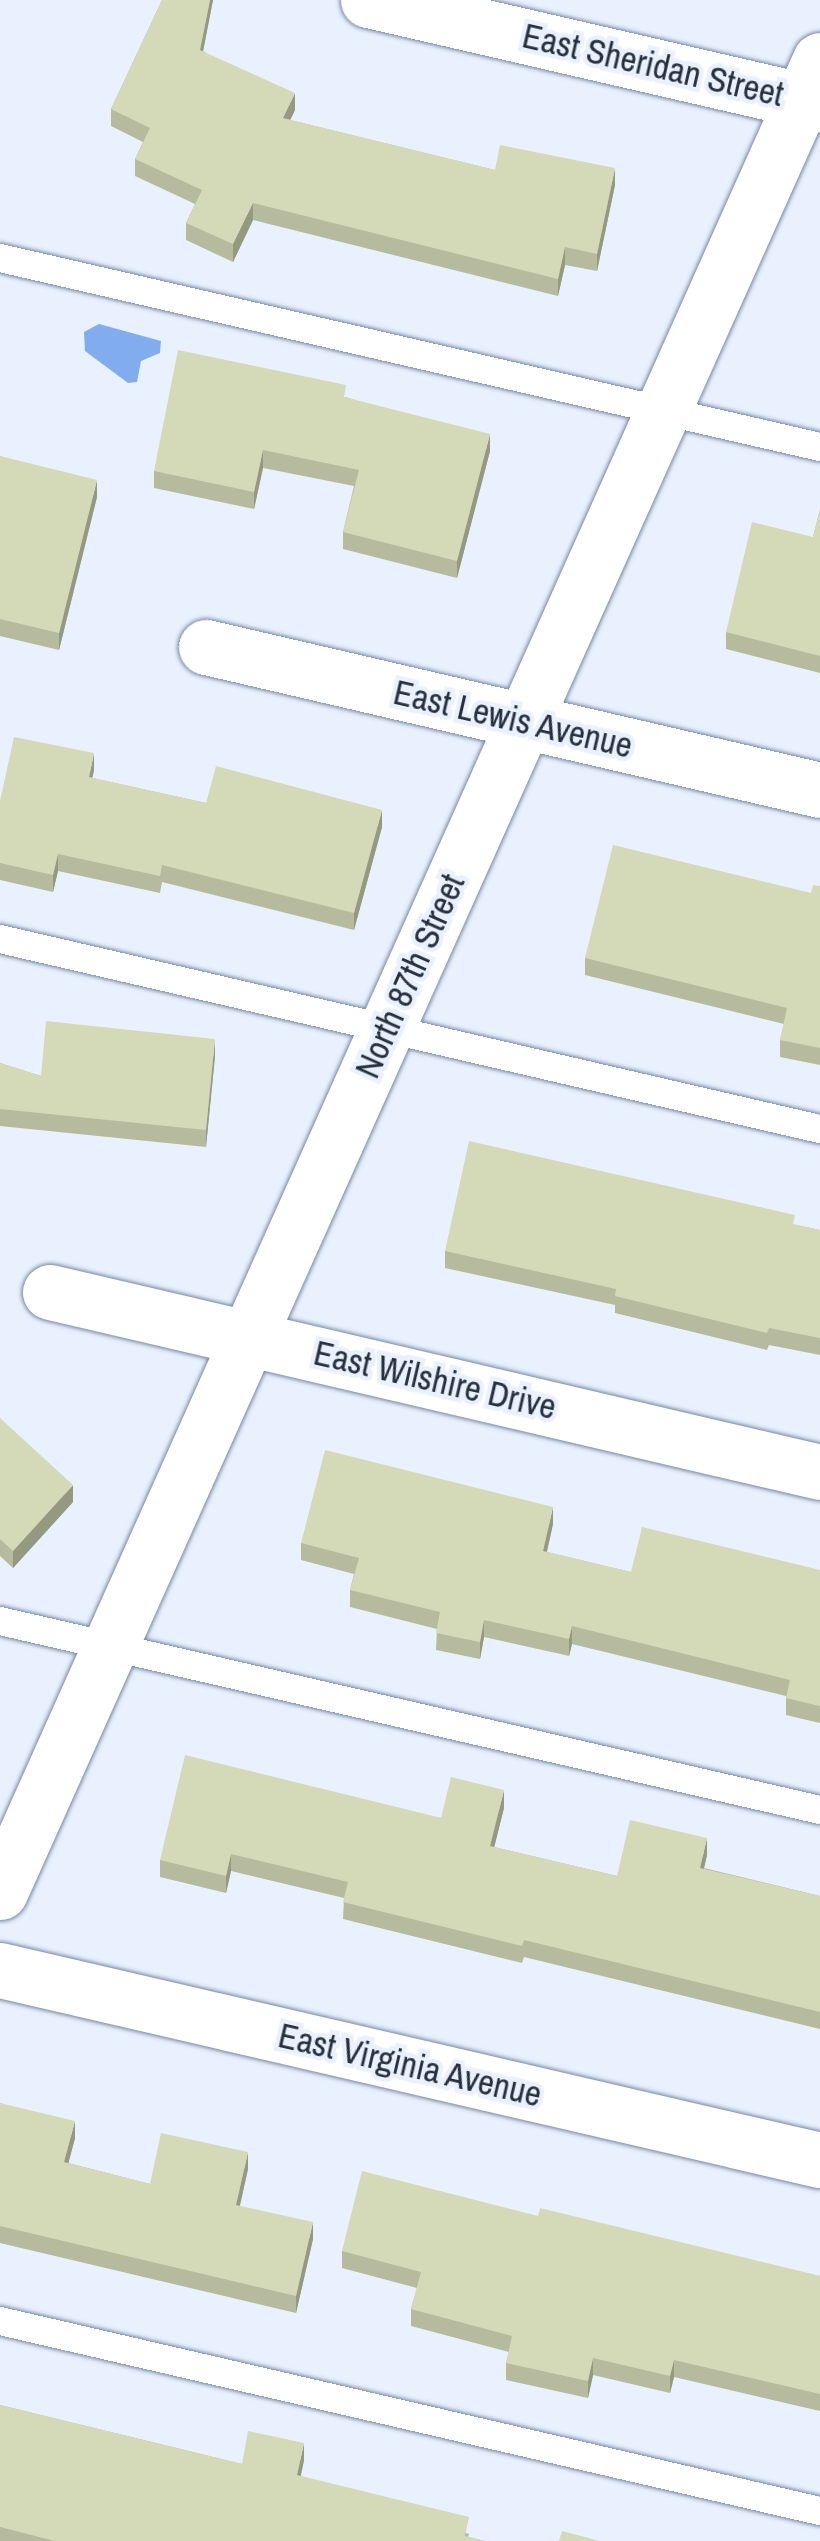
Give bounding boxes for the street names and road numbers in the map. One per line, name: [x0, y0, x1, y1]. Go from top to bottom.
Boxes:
street label: East Sheridan Street: [518, 15, 788, 115]
street label: East Lewis Avenue: [389, 671, 637, 767]
street label: North 87th Street: [346, 868, 474, 1084]
street label: East Wilshire Drive: [310, 1332, 560, 1428]
street label: East Virginia Avenue: [274, 2014, 546, 2116]

